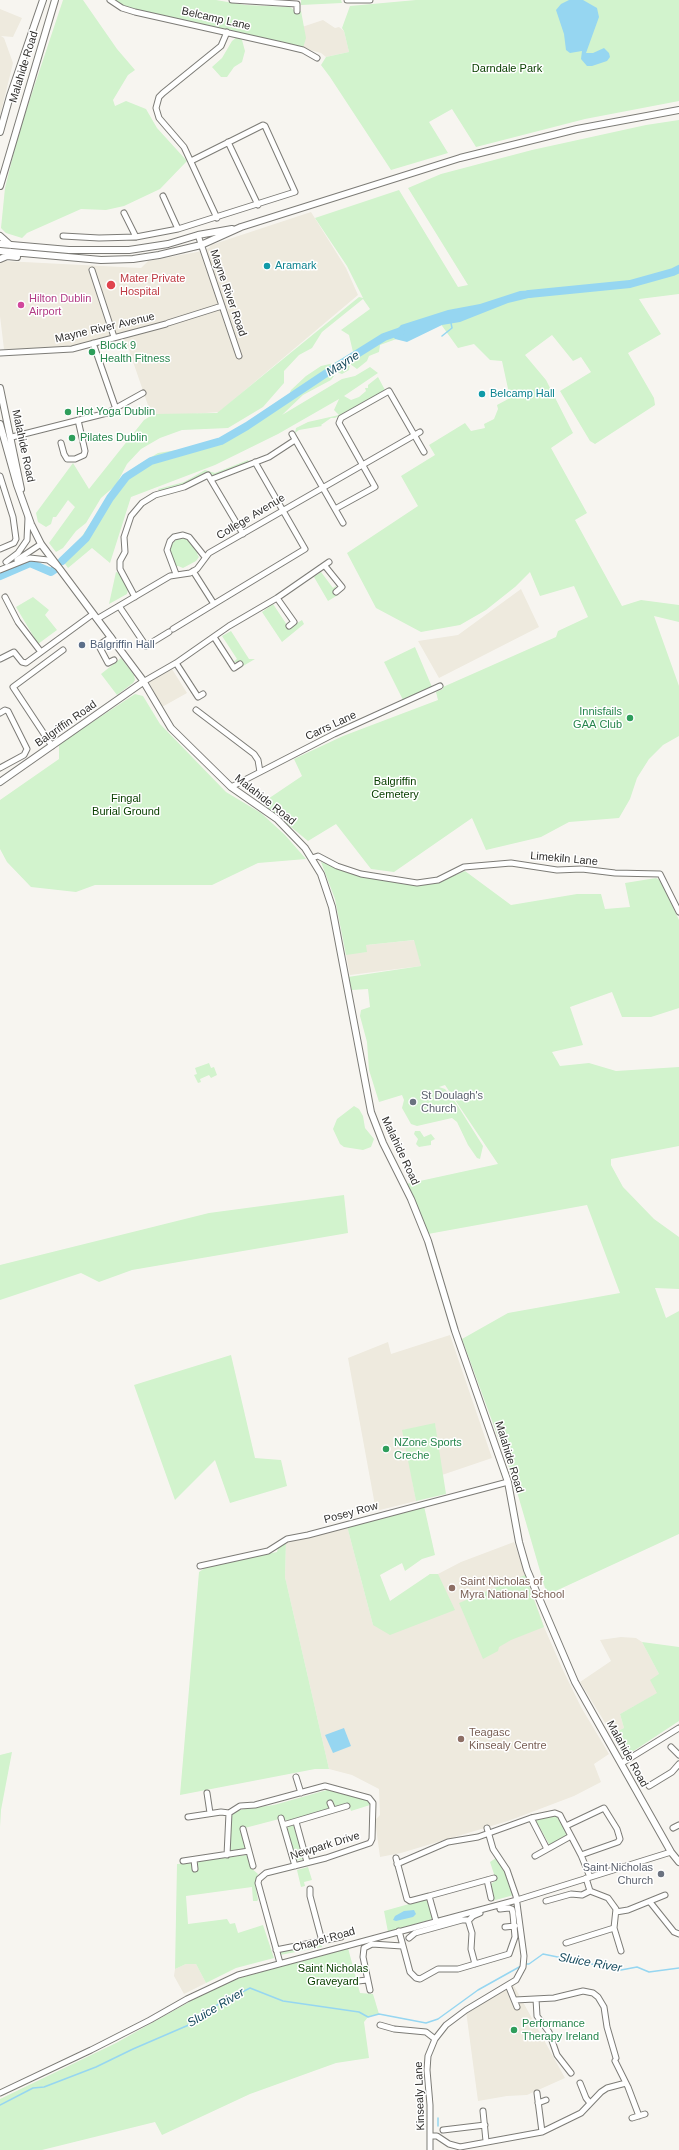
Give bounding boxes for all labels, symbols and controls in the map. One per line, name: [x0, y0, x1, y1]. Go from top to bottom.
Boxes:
street label: Belcamp Lane: [180, 5, 252, 33]
street label: Malahide Road: [7, 30, 41, 104]
park label: Darndale Park: [472, 62, 542, 76]
street label: Mayne River Road: [207, 248, 249, 338]
place label: Aramark: [275, 259, 317, 273]
marker: Aramark: [262, 261, 272, 271]
place label: Mater Private Hospital: [120, 272, 185, 298]
marker: Mater Private Hospital: [105, 279, 117, 291]
place label: Hilton Dublin Airport: [29, 292, 91, 318]
marker: Hilton Dublin Airport: [16, 300, 26, 310]
street label: Mayne River Avenue: [54, 310, 156, 346]
place label: Block 9 Health Fitness: [100, 339, 170, 365]
marker: Block 9 Health Fitness: [87, 347, 97, 357]
water label: Mayne: [324, 348, 362, 380]
place label: Belcamp Hall: [490, 387, 555, 401]
marker: Belcamp Hall: [477, 389, 487, 399]
place label: Hot Yoga Dublin: [76, 405, 155, 419]
marker: Hot Yoga Dublin: [63, 407, 73, 417]
street label: Malahide Road: [9, 408, 37, 484]
place label: Pilates Dublin: [80, 431, 147, 445]
marker: Pilates Dublin: [67, 433, 77, 443]
street label: College Avenue: [214, 491, 288, 543]
place label: Balgriffin Hall: [90, 638, 155, 652]
marker: Balgriffin Hall: [77, 640, 87, 650]
street label: Balgriffin Road: [33, 698, 99, 750]
place label: Innisfails GAA Club: [573, 705, 622, 731]
street label: Carrs Lane: [304, 709, 358, 743]
marker: Innisfails GAA Club: [625, 713, 635, 723]
street label: Malahide Road: [232, 772, 298, 828]
park label: Balgriffin Cemetery: [371, 775, 419, 801]
park label: Fingal Burial Ground: [92, 792, 160, 818]
street label: Limekiln Lane: [530, 849, 598, 869]
place label: St Doulagh's Church: [421, 1089, 483, 1115]
marker: St Doulagh's Church: [408, 1097, 418, 1107]
street label: Malahide Road: [378, 1115, 422, 1187]
street label: Malahide Road: [492, 1420, 526, 1494]
place label: NZone Sports Creche: [394, 1436, 462, 1462]
marker: NZone Sports Creche: [381, 1444, 391, 1454]
street label: Posey Row: [322, 1499, 380, 1527]
place label: Saint Nicholas of Myra National School: [460, 1575, 565, 1601]
marker: Saint Nicholas of Myra National School: [447, 1583, 457, 1593]
street label: Malahide Road: [603, 1718, 651, 1790]
place label: Teagasc Kinsealy Centre: [469, 1726, 547, 1752]
marker: Teagasc Kinsealy Centre: [456, 1734, 466, 1744]
street label: Newpark Drive: [289, 1829, 361, 1863]
place label: Saint Nicholas Church: [583, 1861, 653, 1887]
marker: Saint Nicholas Church: [656, 1869, 666, 1879]
street label: Chapel Road: [291, 1925, 357, 1955]
water label: Sluice River: [557, 1950, 623, 1976]
park label: Saint Nicholas Graveyard: [298, 1962, 368, 1988]
water label: Sluice River: [185, 1985, 247, 2031]
place label: Performance Therapy Ireland: [522, 2017, 599, 2043]
marker: Performance Therapy Ireland: [509, 2025, 519, 2035]
street label: Kinsealy Lane: [412, 2061, 428, 2131]

